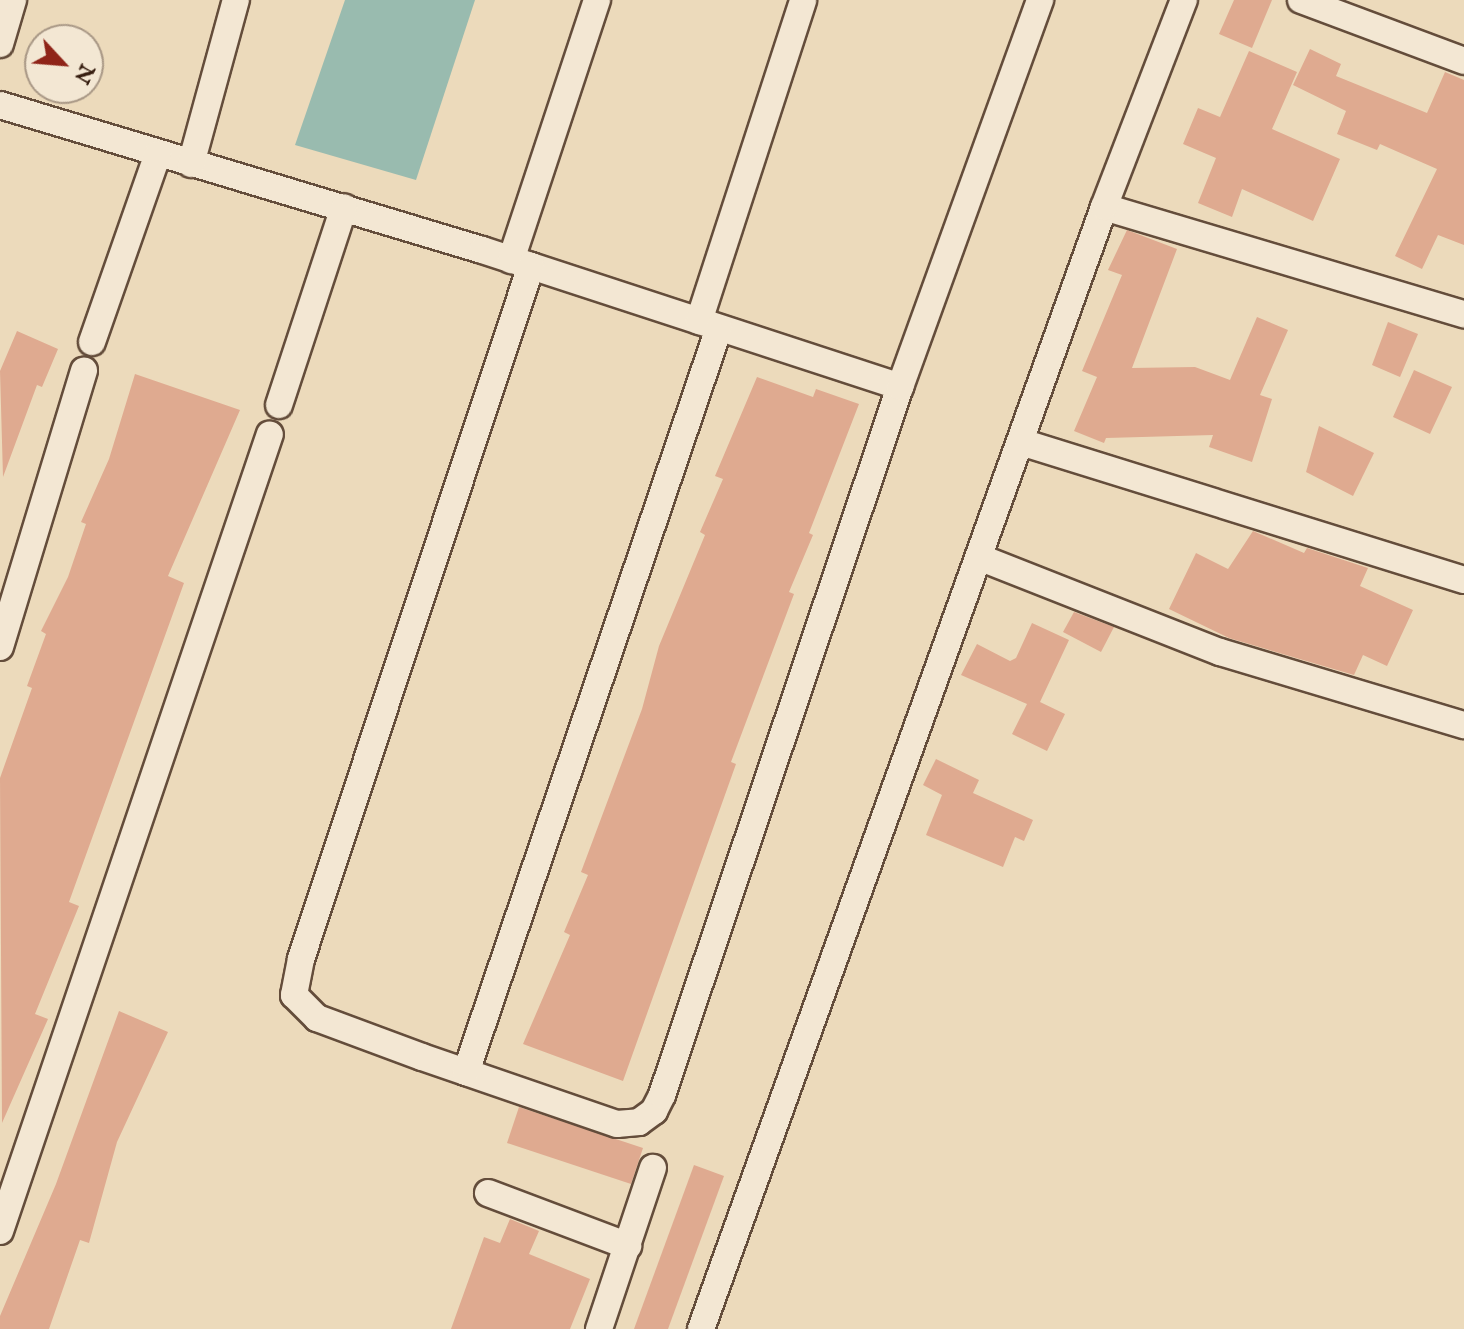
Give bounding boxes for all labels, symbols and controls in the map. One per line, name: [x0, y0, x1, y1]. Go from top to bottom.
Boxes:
north arrow: [24, 24, 104, 104]
text: N: [67, 59, 101, 88]

